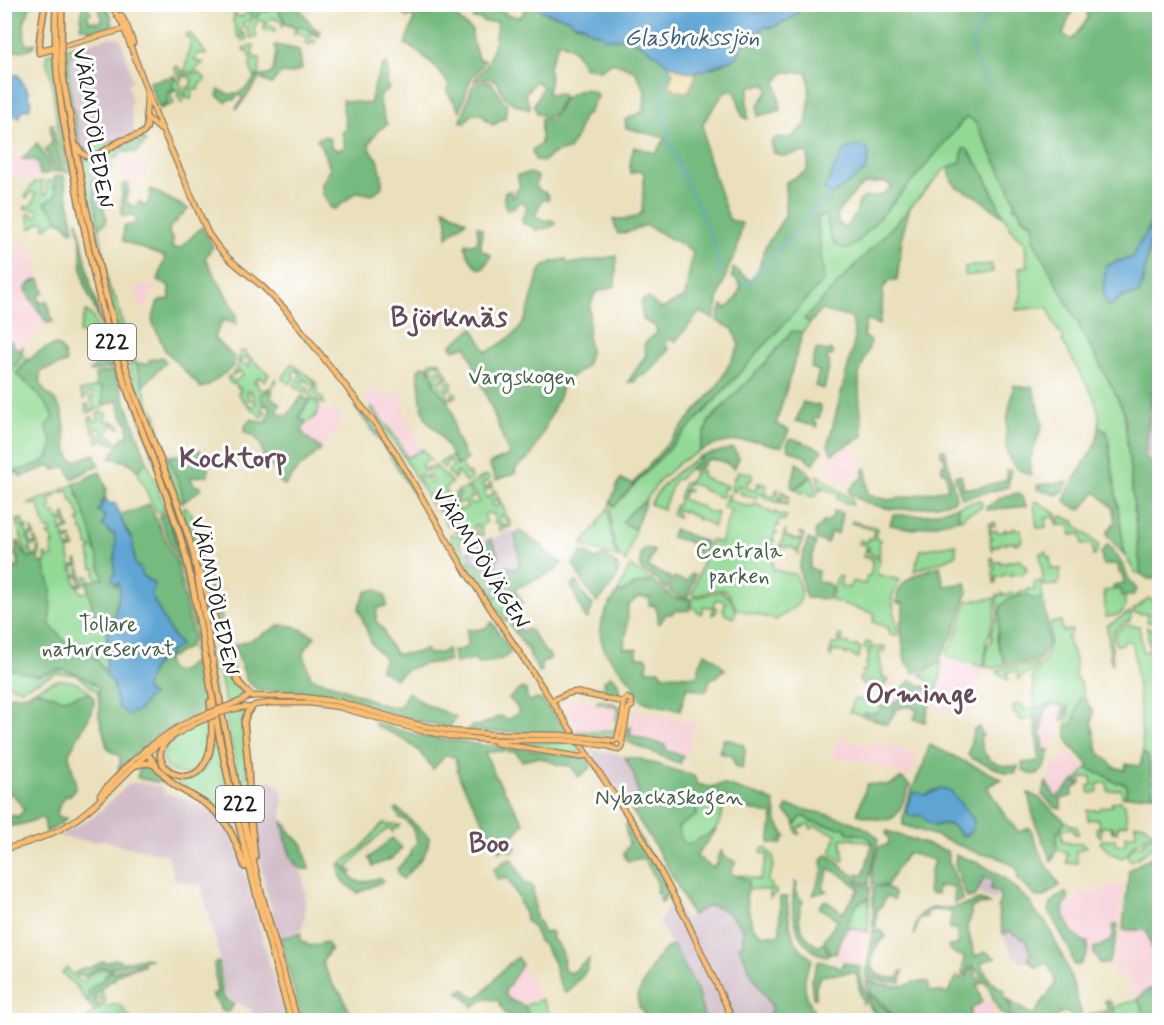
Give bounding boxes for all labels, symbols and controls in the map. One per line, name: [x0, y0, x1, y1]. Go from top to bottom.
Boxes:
water label: Glasbrukssjön: [624, 23, 760, 54]
street label: VÄRMDÖLEDEN: [65, 46, 119, 210]
district label: Björknäs: [391, 300, 508, 337]
road number: 222: [88, 324, 136, 360]
park label: Vargskogen: [468, 364, 576, 395]
district label: Kocktorp: [179, 441, 287, 478]
street label: VÄRMDÖVÄGEN: [425, 483, 535, 635]
street label: VÄRMDÖLEDEN: [183, 514, 245, 678]
park label: Centrala parken: [696, 538, 783, 591]
park label: Tollare naturreservat: [42, 611, 174, 664]
district label: Orminge: [865, 677, 977, 715]
park label: Nybackaskogen: [595, 784, 743, 815]
road number: 222: [216, 786, 264, 822]
district label: Boo: [469, 826, 509, 863]

